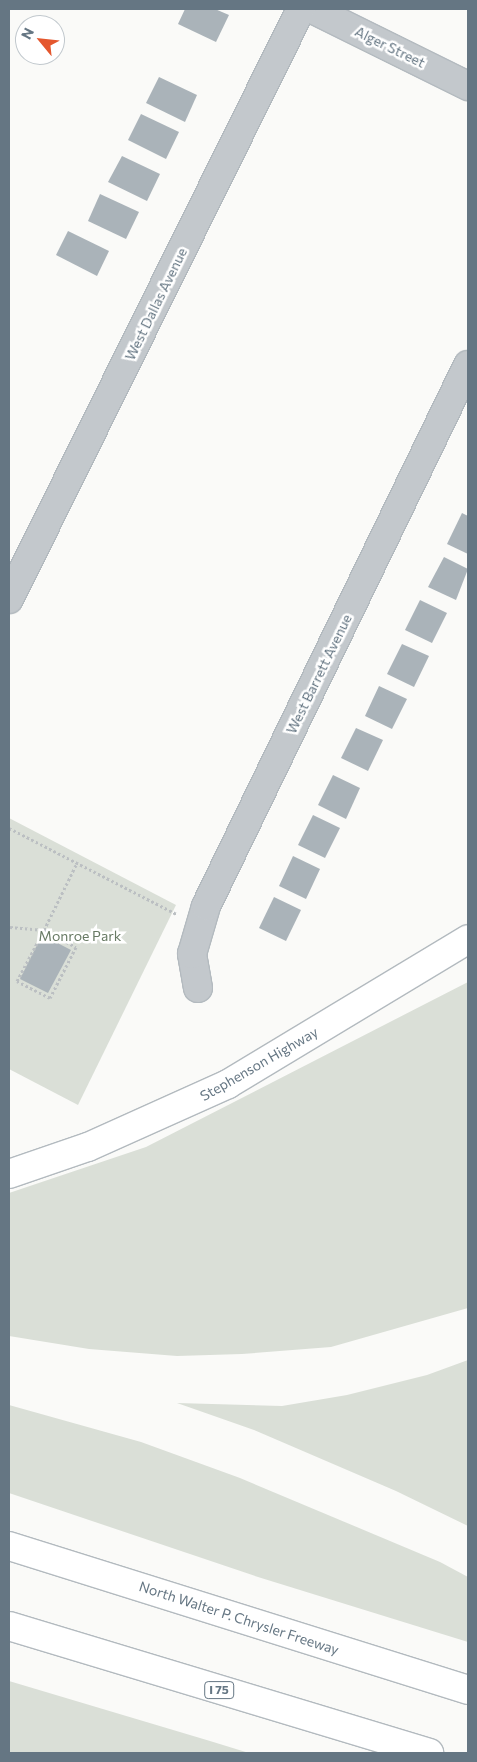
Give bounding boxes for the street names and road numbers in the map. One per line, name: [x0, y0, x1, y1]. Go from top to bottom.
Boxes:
street label: Alger Street: [352, 23, 428, 71]
street label: West Dallas Avenue: [121, 245, 191, 363]
street label: West Barrett Avenue: [283, 612, 355, 736]
street label: Stephenson Highway: [197, 1023, 321, 1105]
street label: North Walter P. Chrysler Freeway: [137, 1578, 341, 1658]
road number: I 75: [204, 1680, 234, 1700]

